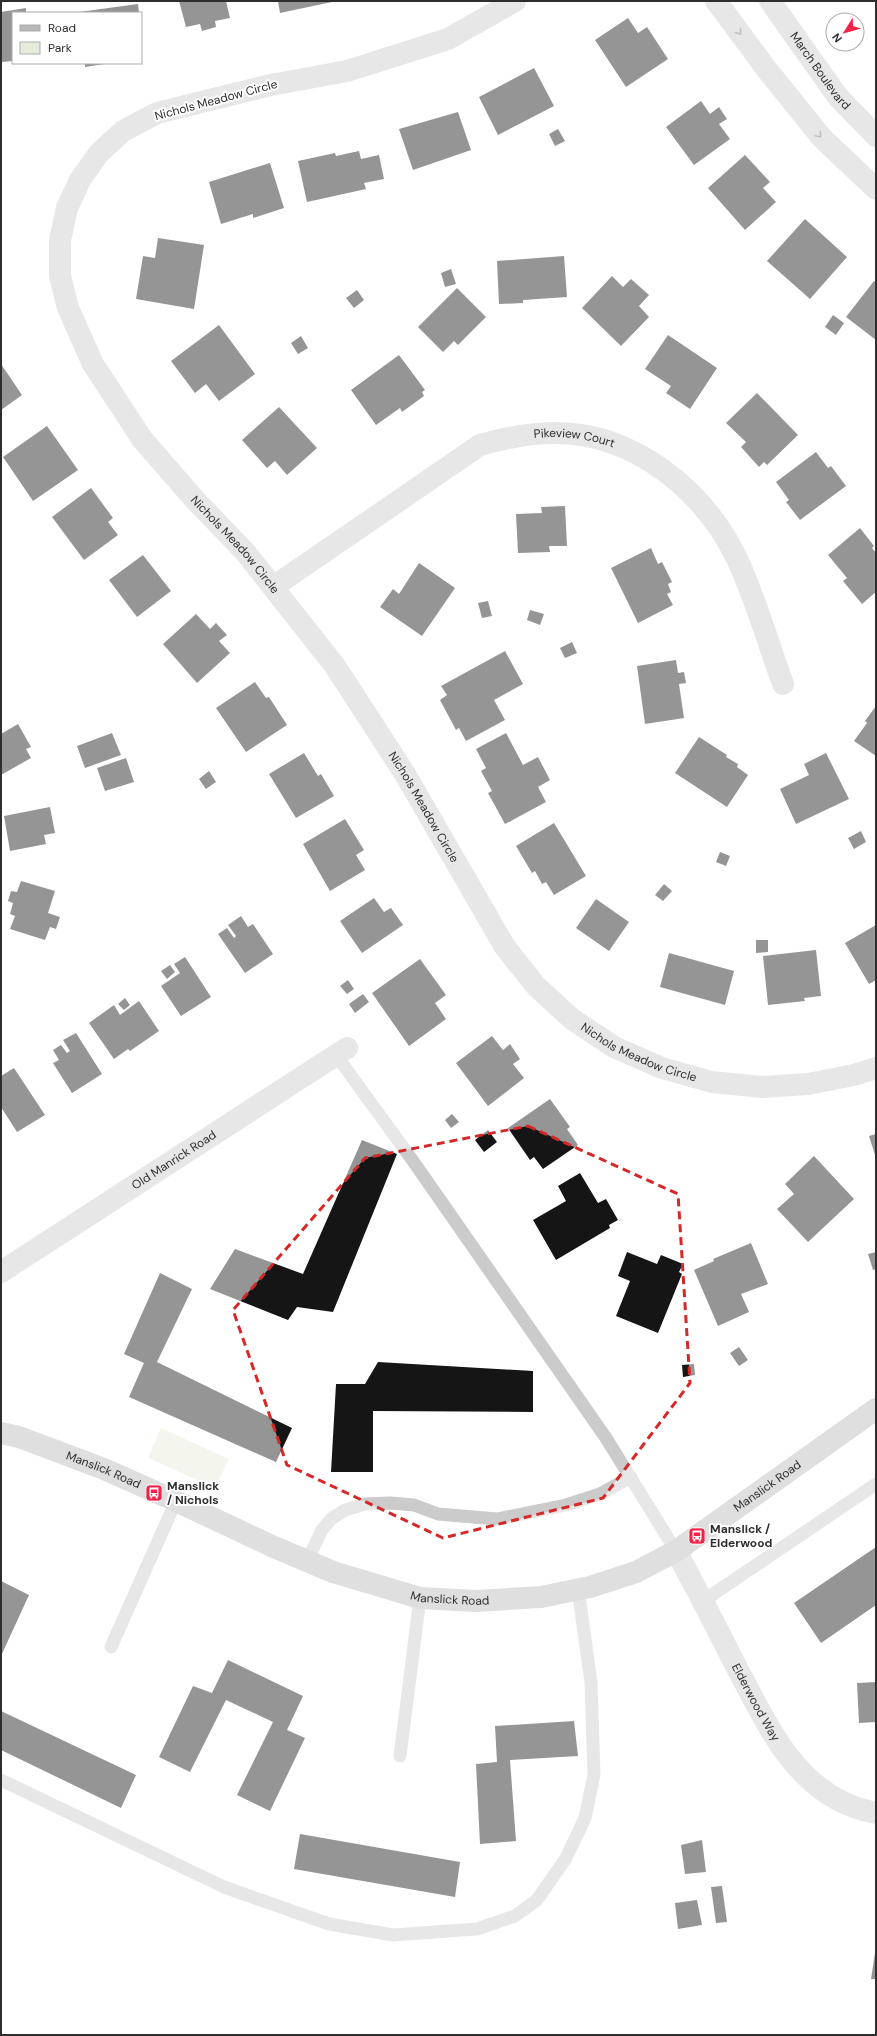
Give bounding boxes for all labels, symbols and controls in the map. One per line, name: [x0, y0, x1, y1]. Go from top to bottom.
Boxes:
legend: [12, 12, 142, 64]
north arrow: [825, 12, 865, 52]
text: Road: [48, 20, 76, 36]
one-way arrow: [734, 28, 741, 35]
street label: March Boulevard: [786, 29, 854, 113]
text: N: [829, 31, 845, 45]
text: Park: [48, 40, 72, 56]
street label: Nichols Meadow Circle: [153, 76, 279, 124]
one-way arrow: [815, 130, 822, 137]
street label: Pikeview Court: [533, 425, 617, 451]
street label: Nichols Meadow Circle: [187, 492, 283, 597]
street label: Nichols Meadow Circle: [385, 748, 463, 866]
street label: Nichols Meadow Circle: [578, 1019, 699, 1085]
street label: Old Manrick Road: [129, 1127, 219, 1193]
street label: Manslick Road: [64, 1447, 143, 1492]
street label: Manslick Road: [730, 1457, 804, 1516]
place label: Manslick / Nichols: [167, 1478, 219, 1508]
bus stop icon: Manslick / Nichols: [144, 1483, 164, 1503]
place label: Manslick / Elderwood: [710, 1521, 772, 1551]
bus stop icon: Manslick / Elderwood: [687, 1526, 707, 1546]
street label: Manslick Road: [408, 1588, 490, 1609]
street label: Elderwood Way: [728, 1661, 784, 1745]

